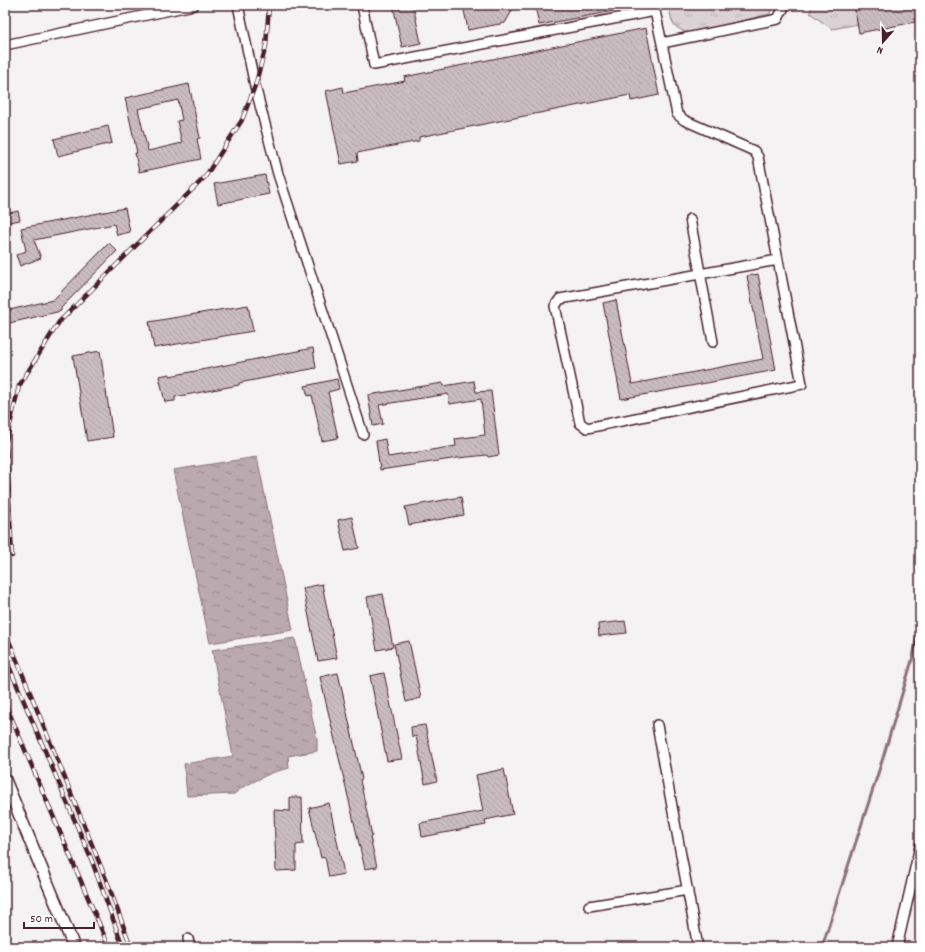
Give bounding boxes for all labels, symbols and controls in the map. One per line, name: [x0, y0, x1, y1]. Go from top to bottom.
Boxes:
north arrow: [863, 22, 903, 62]
text: N: [874, 41, 886, 58]
scale bar: [24, 904, 94, 930]
text: 50 m: [30, 911, 53, 928]

